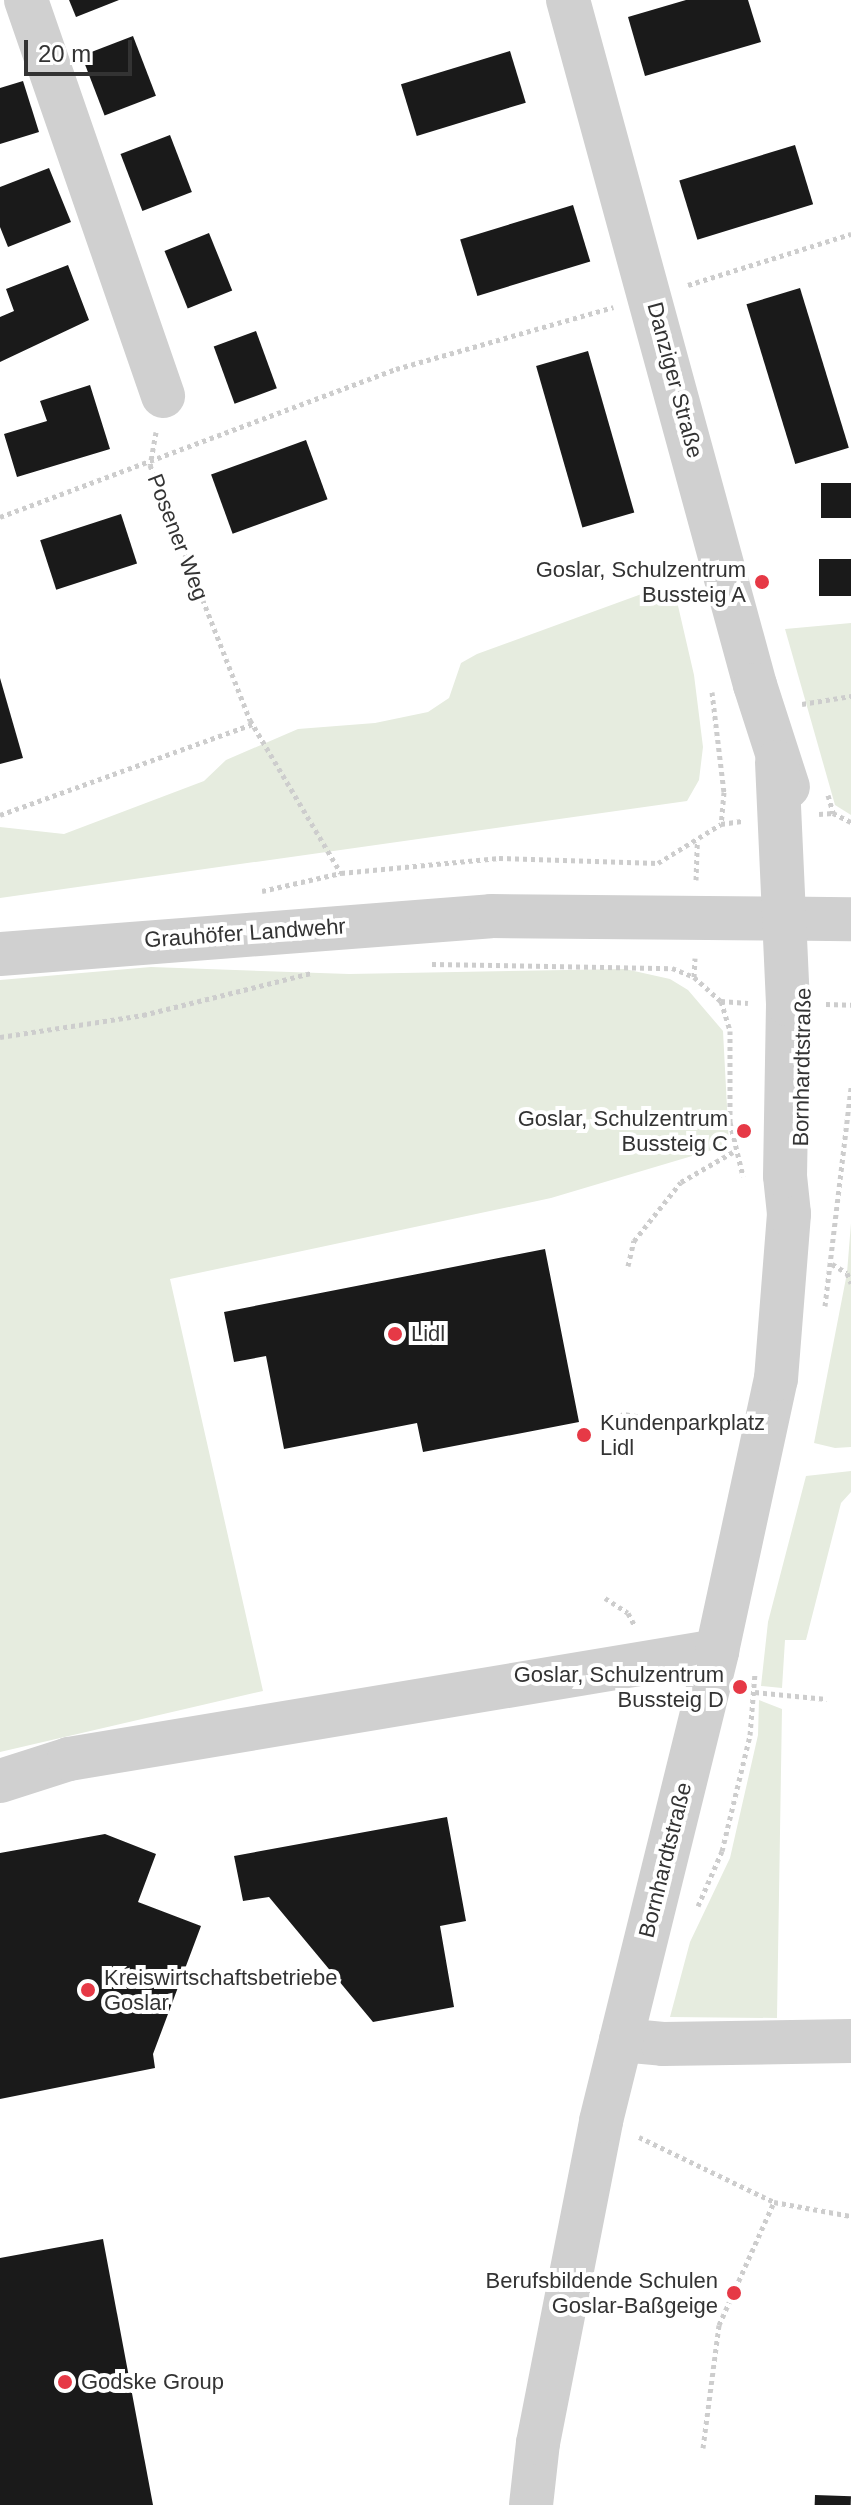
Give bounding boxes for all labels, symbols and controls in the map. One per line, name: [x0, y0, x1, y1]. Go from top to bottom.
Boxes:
scale bar: [28, 24, 136, 74]
text: 20 m: [38, 40, 91, 67]
street label: Danziger Straße: [642, 299, 708, 461]
street label: Posener Weg: [142, 470, 214, 604]
place label: Goslar, Schulzentrum Bussteig A: [536, 556, 746, 608]
marker: Goslar, Schulzentrum Bussteig A: [753, 573, 771, 591]
street label: Grauhöfer Landwehr: [143, 913, 347, 953]
street label: Bornhardtstraße: [787, 987, 817, 1147]
place label: Goslar, Schulzentrum Bussteig C: [518, 1105, 728, 1156]
marker: Goslar, Schulzentrum Bussteig C: [735, 1122, 753, 1140]
place label: Lidl: [411, 1321, 445, 1347]
marker: Lidl: [386, 1325, 404, 1343]
place label: Kundenparkplatz Lidl: [600, 1409, 765, 1460]
marker: Kundenparkplatz Lidl: [575, 1426, 593, 1444]
place label: Goslar, Schulzentrum Bussteig D: [514, 1661, 724, 1712]
marker: Goslar, Schulzentrum Bussteig D: [731, 1678, 749, 1696]
street label: Bornhardtstraße: [633, 1780, 697, 1940]
place label: Kreiswirtschaftsbetriebe Goslar: [104, 1964, 338, 2016]
marker: Kreiswirtschaftsbetriebe Goslar: [79, 1981, 97, 1999]
place label: Berufsbildende Schulen Goslar-Baßgeige: [486, 2267, 718, 2318]
marker: Berufsbildende Schulen Goslar-Baßgeige: [725, 2284, 743, 2302]
place label: Godske Group: [81, 2369, 224, 2395]
marker: Godske Group: [56, 2373, 74, 2391]

